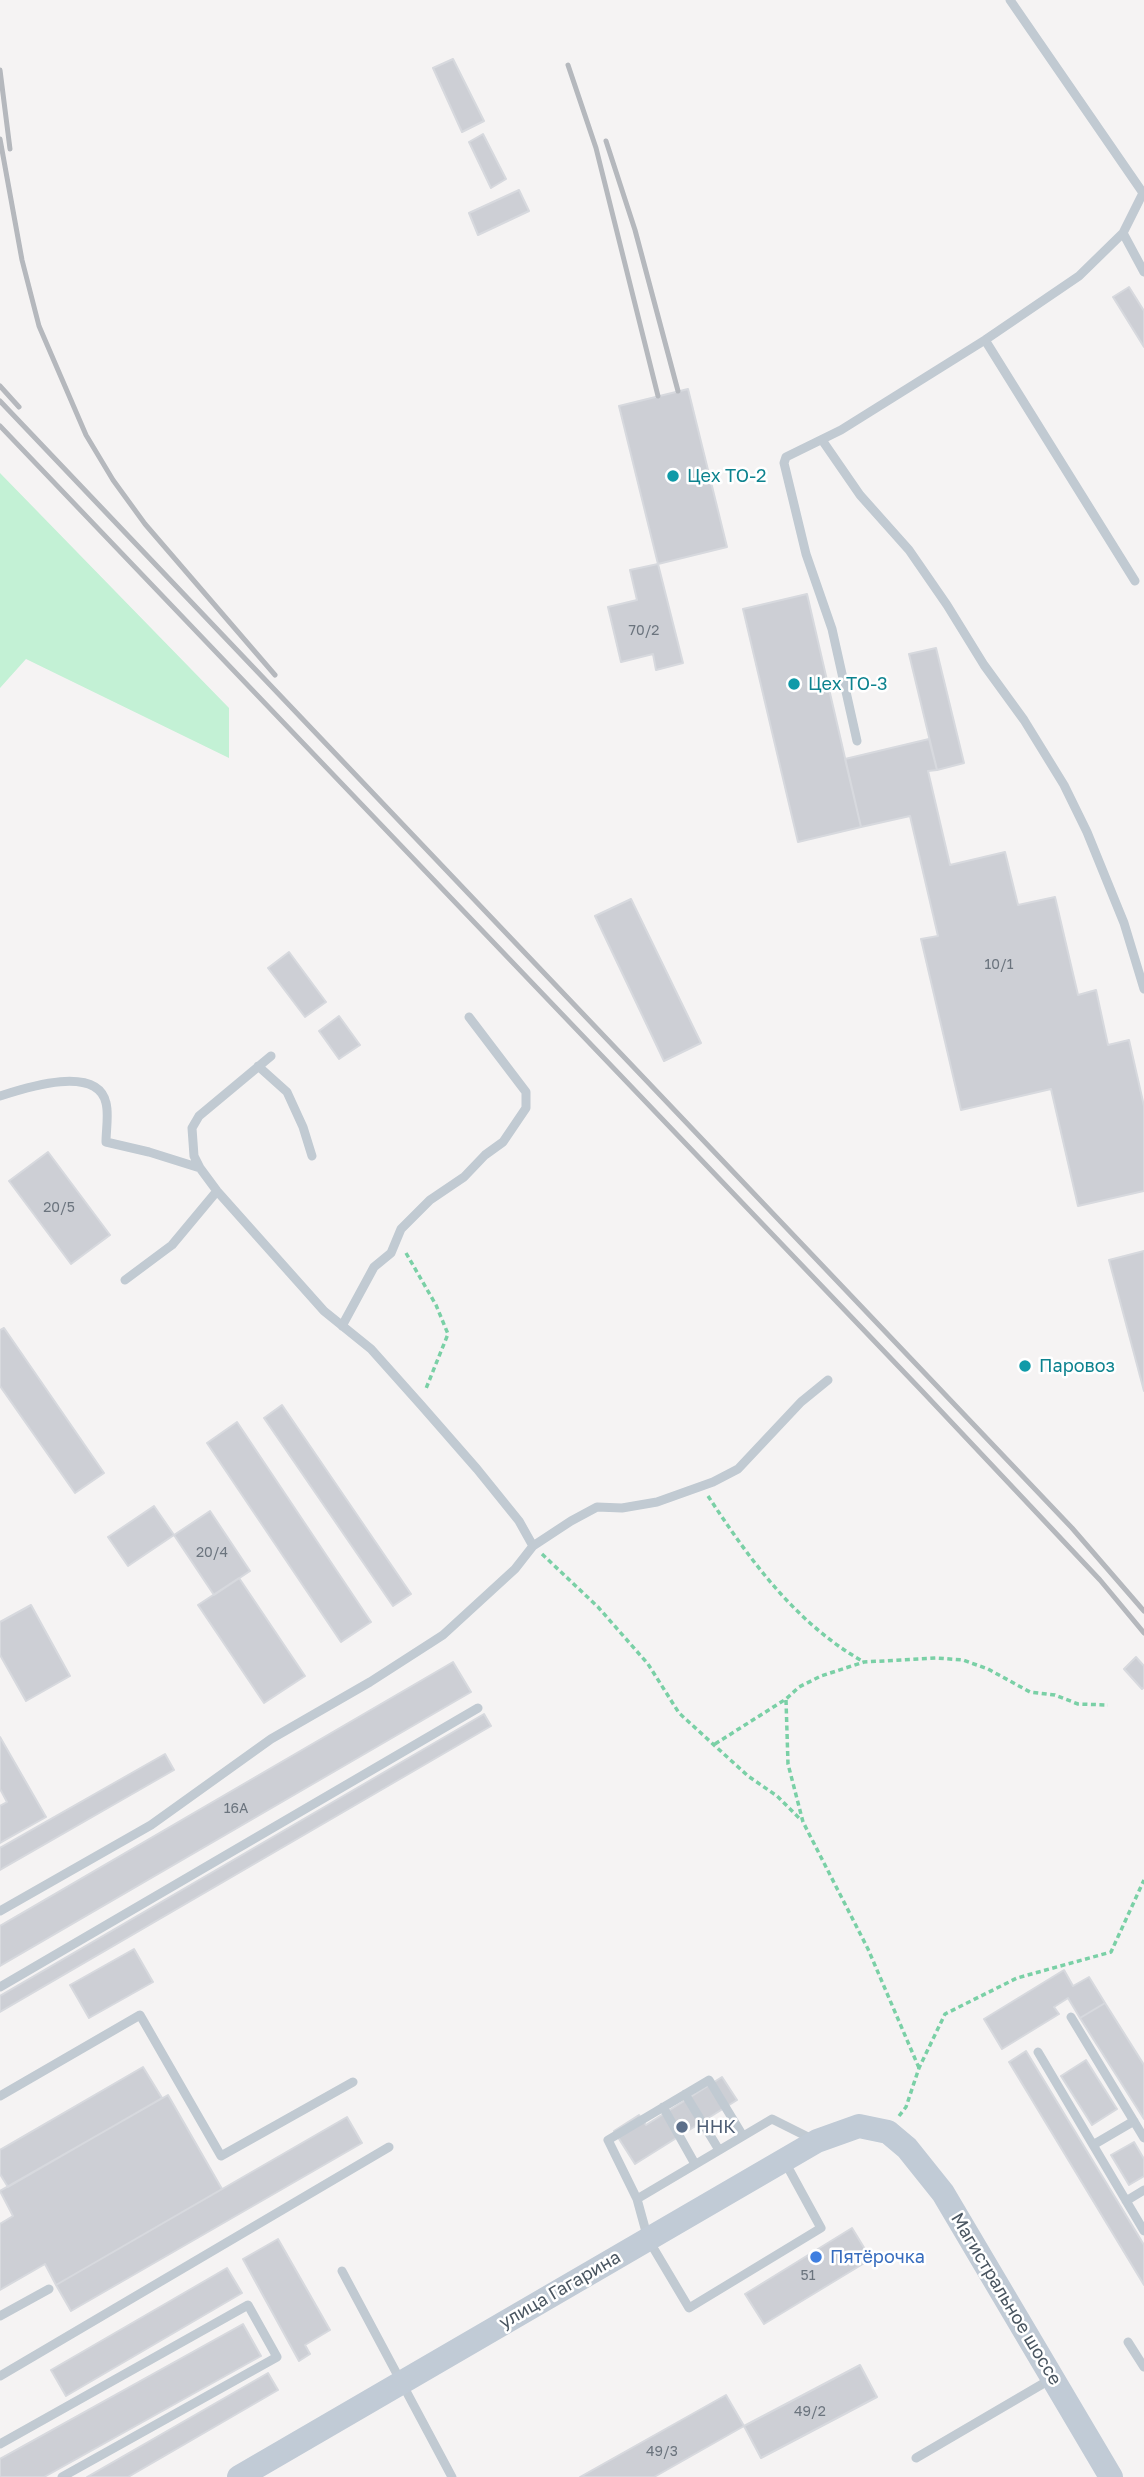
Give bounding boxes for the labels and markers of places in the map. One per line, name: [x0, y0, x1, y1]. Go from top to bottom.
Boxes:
place label: Цех ТО-2: [687, 465, 766, 487]
marker: Цех ТО-2: [665, 468, 681, 484]
place label: Цех ТО-3: [808, 673, 888, 695]
marker: Цех ТО-3: [786, 676, 802, 692]
place label: Паровоз: [1039, 1355, 1115, 1377]
marker: Паровоз: [1017, 1358, 1033, 1374]
place label: ННК: [696, 2116, 736, 2138]
marker: ННК: [674, 2119, 690, 2135]
place label: Пятёрочка: [830, 2246, 925, 2268]
marker: Пятёрочка: [808, 2249, 824, 2265]

